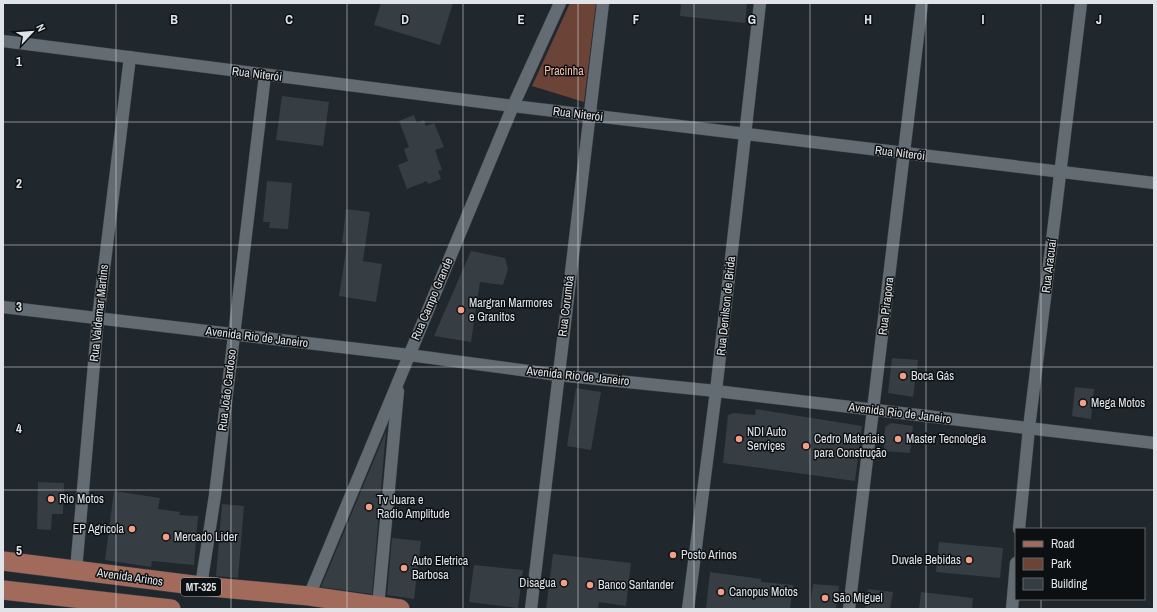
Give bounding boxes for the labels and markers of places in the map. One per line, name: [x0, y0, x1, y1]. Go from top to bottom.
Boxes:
place label: Margran Marmores e Granitos: [469, 295, 553, 325]
marker: Margran Marmores e Granitos: [456, 305, 466, 315]
place label: Boca Gás: [911, 368, 954, 384]
marker: Boca Gás: [898, 371, 908, 381]
place label: Mega Motos: [1091, 395, 1145, 411]
marker: Mega Motos: [1078, 398, 1088, 408]
place label: NDI Auto Serviçes: [747, 424, 786, 454]
place label: Cedro Materiais para Construção: [814, 431, 887, 461]
place label: Master Tecnologia: [906, 431, 987, 447]
marker: NDI Auto Serviçes: [734, 434, 744, 444]
marker: Master Tecnologia: [893, 434, 903, 444]
marker: Cedro Materiais para Construção: [801, 441, 811, 451]
place label: Rio Motos: [59, 491, 104, 507]
place label: Tv Juara e Radio Amplitude: [377, 492, 450, 522]
marker: Rio Motos: [46, 494, 56, 504]
marker: Tv Juara e Radio Amplitude: [364, 502, 374, 512]
place label: EP Agrícola: [73, 521, 125, 537]
marker: EP Agrícola: [127, 524, 137, 534]
place label: Mercado Lider: [174, 529, 238, 545]
marker: Mercado Lider: [161, 532, 171, 542]
place label: Posto Arinos: [681, 547, 737, 563]
marker: Posto Arinos: [668, 550, 678, 560]
place label: Duvale Bebidas: [892, 552, 961, 568]
place label: Auto Eletrica Barbosa: [411, 553, 469, 583]
marker: Duvale Bebidas: [964, 555, 974, 565]
marker: Auto Eletrica Barbosa: [399, 563, 409, 573]
place label: Disagua: [519, 575, 557, 591]
place label: Banco Santander: [598, 577, 675, 593]
marker: Disagua: [559, 578, 569, 588]
marker: Banco Santander: [585, 580, 595, 590]
place label: Canopus Motos: [729, 584, 798, 600]
marker: Canopus Motos: [716, 587, 726, 597]
place label: São Miguel: [833, 590, 883, 606]
marker: São Miguel: [820, 593, 830, 603]

